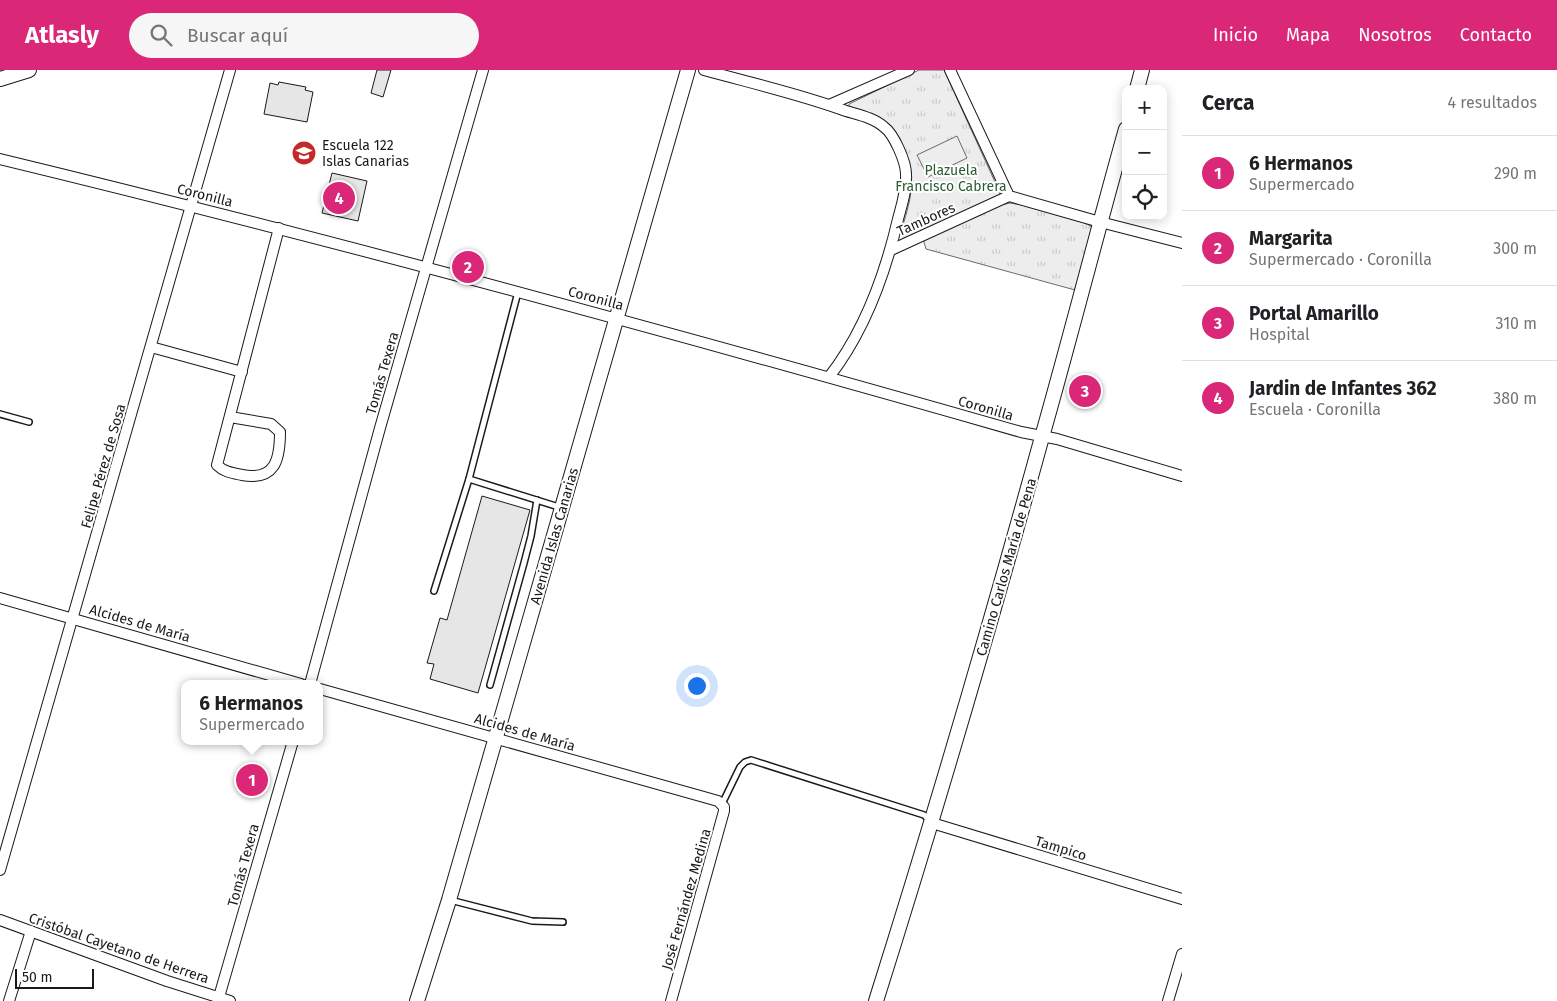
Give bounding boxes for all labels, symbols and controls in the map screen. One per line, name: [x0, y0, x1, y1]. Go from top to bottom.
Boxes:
search box: [129, 13, 479, 58]
text: Atlasly: [25, 21, 99, 49]
icon: search: [147, 21, 175, 49]
text: Buscar aquí: [187, 24, 288, 47]
text: Inicio: [1213, 24, 1258, 46]
text: Mapa: [1286, 24, 1330, 46]
text: Nosotros: [1358, 24, 1432, 46]
text: Contacto: [1460, 24, 1532, 46]
map controls: [1122, 85, 1167, 220]
button: +: [1122, 85, 1167, 130]
text: Cerca: [1202, 90, 1254, 116]
text: 4 resultados: [1448, 93, 1537, 112]
button: −: [1122, 130, 1167, 175]
place label: Escuela 122 Islas Canarias: [322, 137, 409, 170]
school or university icon: Escuela 122 Islas Canarias: [291, 140, 317, 166]
text: 6 Hermanos: [1249, 152, 1353, 175]
park label: Plazuela Francisco Cabrera: [895, 162, 1007, 195]
text: 1: [1214, 164, 1222, 183]
text: 290 m: [1494, 164, 1537, 183]
button: locate: [1122, 175, 1167, 220]
text: Supermercado: [1249, 175, 1355, 194]
pin: 4: [323, 179, 355, 217]
street label: Coronilla: [175, 180, 234, 211]
street label: Tambores: [895, 199, 958, 240]
text: Margarita: [1249, 227, 1333, 250]
text: 2: [1214, 239, 1222, 258]
text: 300 m: [1493, 239, 1537, 258]
pin: 2: [452, 248, 484, 286]
text: Supermercado · Coronilla: [1249, 250, 1432, 269]
street label: Coronilla: [566, 283, 626, 314]
text: Portal Amarillo: [1249, 302, 1379, 325]
text: 3: [1214, 314, 1222, 333]
text: 310 m: [1496, 314, 1537, 333]
text: Hospital: [1249, 325, 1310, 344]
street label: Tomás Texera: [363, 330, 402, 416]
pin: 3: [1069, 372, 1101, 410]
text: Jardin de Infantes 362: [1249, 377, 1437, 400]
text: 4: [1213, 389, 1223, 408]
text: 380 m: [1493, 389, 1537, 408]
street label: Coronilla: [956, 392, 1016, 424]
text: Escuela · Coronilla: [1249, 400, 1381, 419]
street label: Felipe Pérez de Sosa: [78, 402, 129, 530]
street label: Avenida Islas Canarias: [527, 465, 582, 606]
street label: Camino Carlos María de Pena: [973, 476, 1040, 658]
street label: Alcides de María: [87, 601, 192, 646]
your location: [684, 673, 710, 699]
popup: [181, 680, 323, 745]
text: 6 Hermanos: [199, 692, 303, 715]
street label: Alcides de María: [472, 710, 577, 755]
text: Supermercado: [199, 715, 305, 734]
pin: 1: [236, 761, 268, 799]
street label: Tomás Texera: [224, 822, 263, 908]
street label: José Fernández Medina: [658, 827, 715, 972]
street label: Tampico: [1033, 833, 1089, 864]
street label: Cristóbal Cayetano de Herrera: [26, 910, 211, 987]
scale bar: [15, 966, 94, 989]
text: 50 m: [22, 969, 53, 986]

